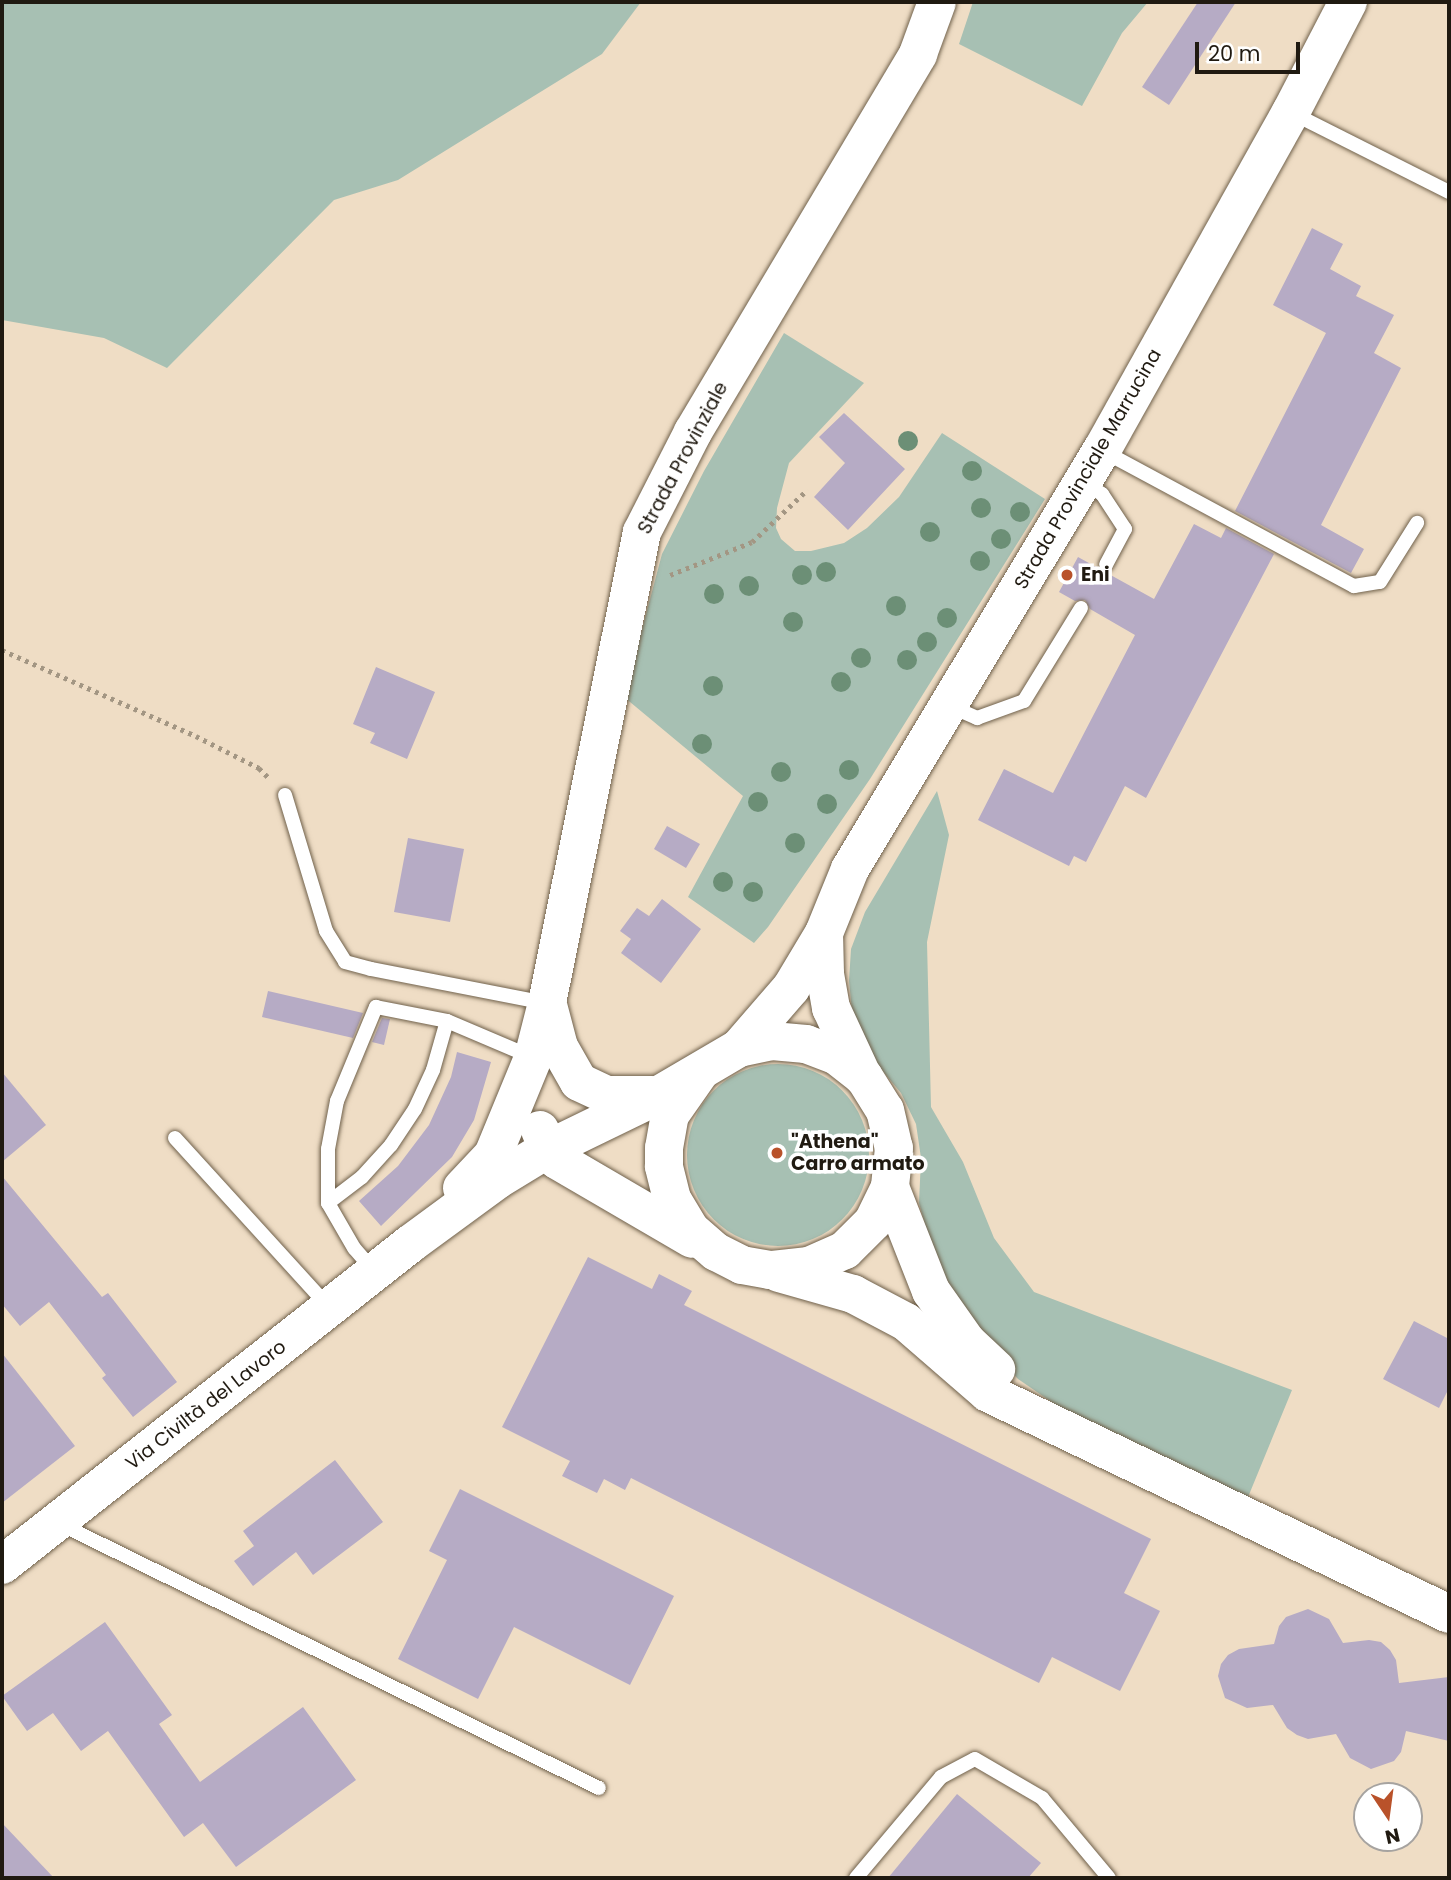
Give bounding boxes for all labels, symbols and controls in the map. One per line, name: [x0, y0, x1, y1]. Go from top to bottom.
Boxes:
scale bar: [1199, 28, 1304, 72]
text: 20 m: [1208, 39, 1261, 68]
street label: Strada Provinciale Marrucina: [1010, 345, 1166, 593]
street label: Strada Provinziale: [633, 378, 733, 538]
place label: Eni: [1081, 564, 1110, 586]
marker: Eni: [1059, 567, 1075, 583]
place label: "Athena" Carro armato: [791, 1131, 925, 1175]
marker: "Athena" Carro armato: [769, 1145, 785, 1161]
street label: Via Civiltà del Lavoro: [121, 1335, 291, 1475]
north arrow: [1353, 1782, 1423, 1852]
text: N: [1382, 1821, 1402, 1851]

